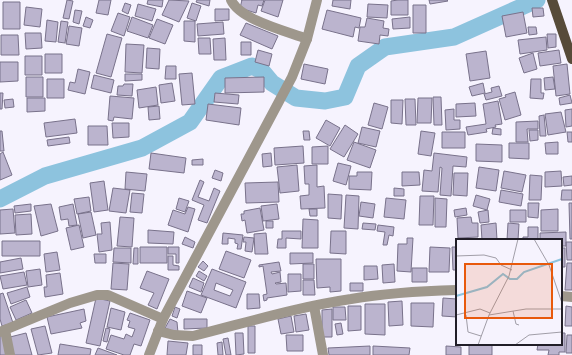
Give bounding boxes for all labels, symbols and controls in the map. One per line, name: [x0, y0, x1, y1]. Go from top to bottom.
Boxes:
inset map: [456, 239, 562, 345]

